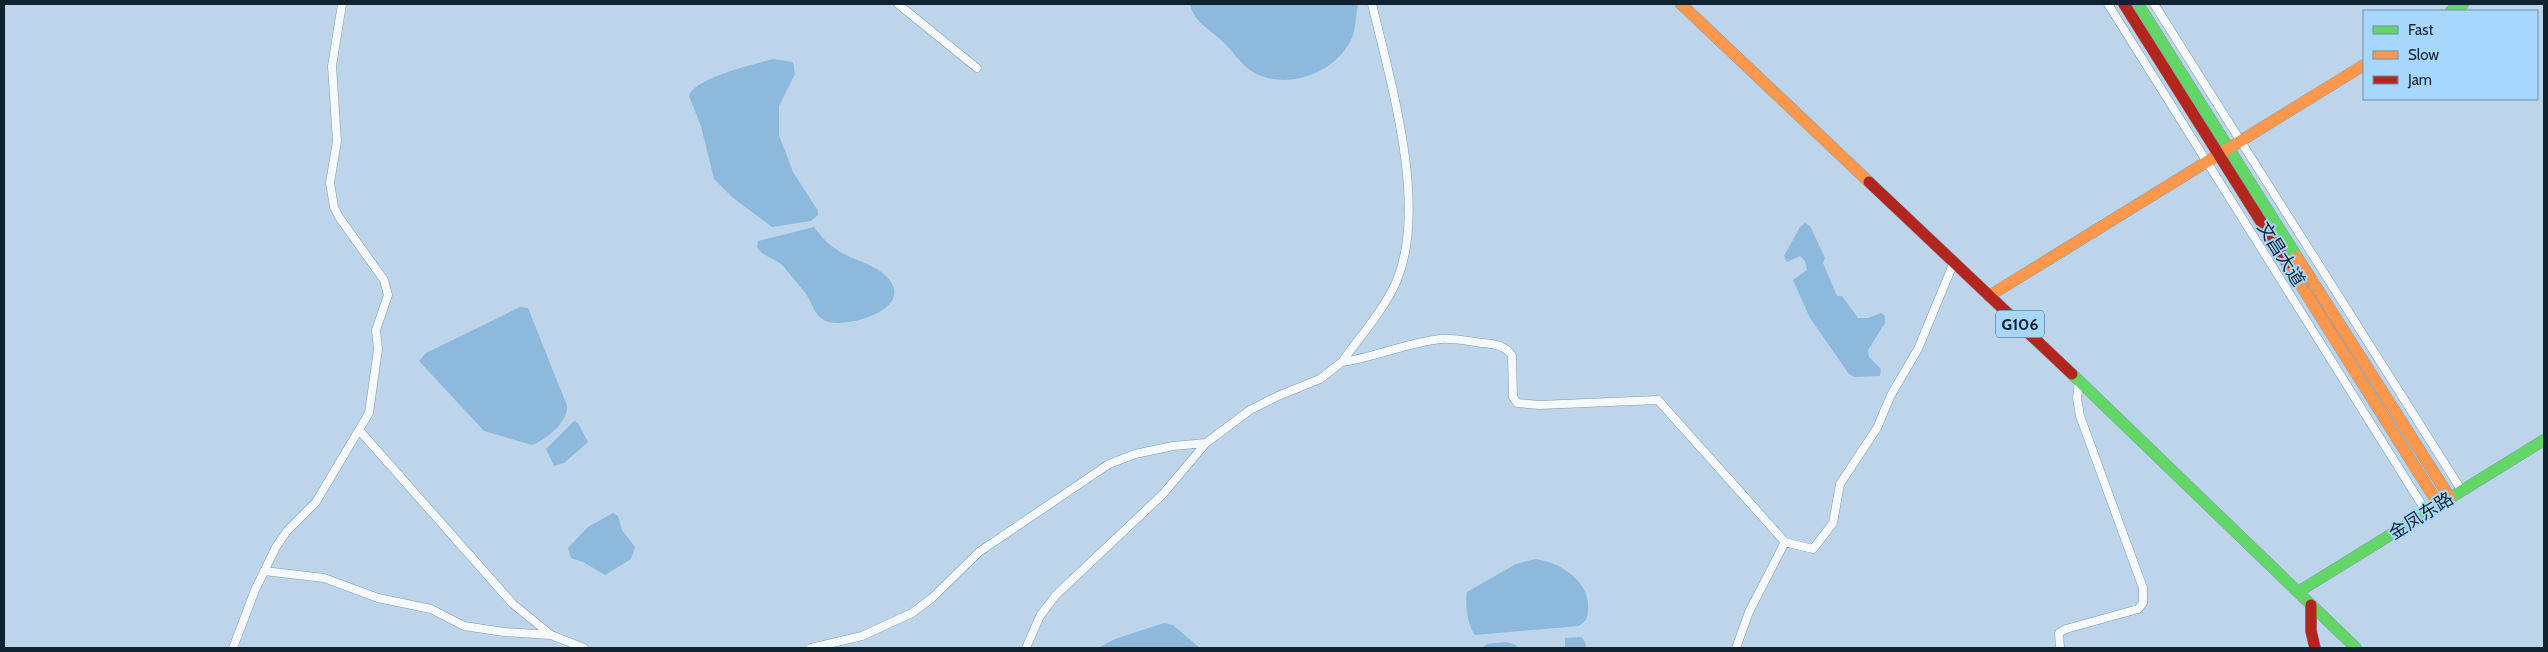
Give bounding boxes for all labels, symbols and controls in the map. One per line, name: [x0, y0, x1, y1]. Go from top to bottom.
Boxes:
legend: [2363, 10, 2538, 100]
text: Fast: [2408, 21, 2433, 39]
text: Slow: [2408, 46, 2439, 64]
text: Jam: [2407, 71, 2432, 89]
street label: 文昌大道: [2253, 218, 2309, 290]
road number: G106: [1996, 310, 2044, 338]
street label: 金凤东路: [2385, 488, 2457, 544]

